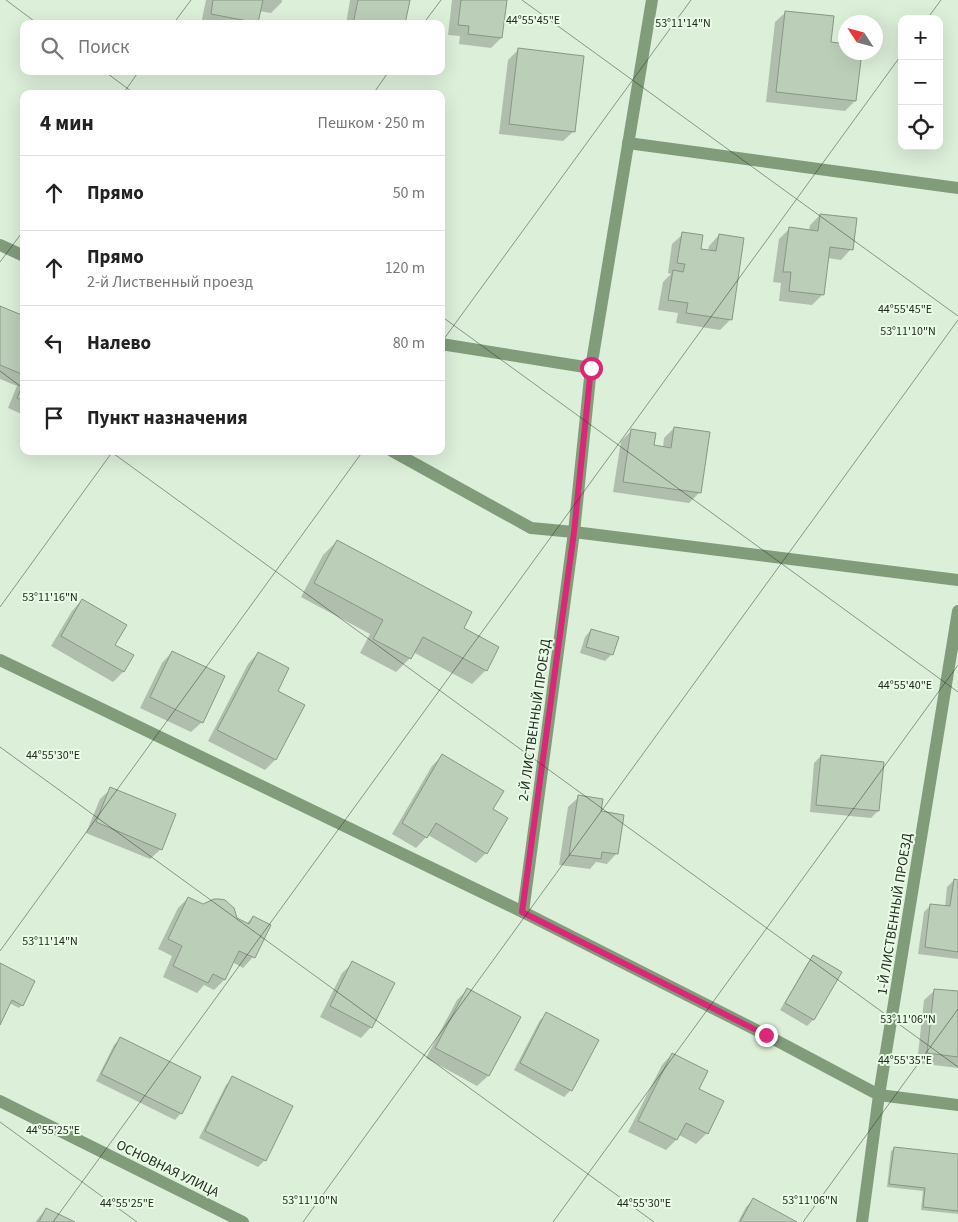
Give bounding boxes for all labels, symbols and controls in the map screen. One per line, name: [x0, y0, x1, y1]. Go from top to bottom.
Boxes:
text: 44°55'45"E: [506, 12, 560, 29]
text: 53°11'14"N: [655, 15, 711, 32]
north arrow: [838, 15, 883, 60]
map controls: [898, 15, 943, 150]
button: +: [898, 15, 943, 60]
search box: [20, 20, 445, 75]
icon: search: [38, 34, 66, 62]
text: Поиск: [78, 34, 129, 61]
button: −: [898, 60, 943, 105]
button: locate: [898, 105, 943, 150]
text: 4 мин: [40, 108, 94, 138]
text: Пешком · 250 m: [318, 112, 425, 134]
icon: ahead: [40, 179, 68, 207]
text: Прямо: [87, 180, 144, 207]
text: 50 m: [393, 182, 425, 204]
text: Прямо: [87, 244, 144, 271]
icon: ahead: [40, 254, 68, 282]
text: 120 m: [385, 257, 425, 279]
text: 2-й Лиственный проезд: [87, 271, 253, 293]
text: 44°55'45"E: [878, 301, 932, 318]
text: 53°11'10"N: [880, 323, 936, 340]
icon: left: [40, 329, 68, 357]
text: Налево: [87, 330, 151, 357]
text: 80 m: [393, 332, 425, 354]
route start: [580, 357, 603, 380]
icon: arrive: [40, 404, 68, 432]
text: Пункт назначения: [87, 405, 248, 432]
text: 53°11'16"N: [22, 589, 78, 606]
street label: 2-Й ЛИСТВЕННЫЙ ПРОЕЗД: [514, 638, 556, 802]
text: 44°55'40"E: [878, 677, 932, 694]
text: 44°55'30"E: [26, 747, 80, 764]
street label: 1-Й ЛИСТВЕННЫЙ ПРОЕЗД: [872, 832, 918, 996]
text: 53°11'14"N: [22, 933, 78, 950]
text: 53°11'06"N: [880, 1011, 936, 1028]
route end: [755, 1024, 778, 1047]
text: 44°55'35"E: [878, 1052, 932, 1069]
text: 44°55'25"E: [26, 1122, 80, 1139]
street label: ОСНОВНАЯ УЛИЦА: [113, 1135, 223, 1203]
text: 53°11'10"N: [282, 1192, 338, 1209]
text: 53°11'06"N: [782, 1192, 838, 1209]
text: 44°55'25"E: [100, 1195, 154, 1212]
text: 44°55'30"E: [617, 1195, 671, 1212]

